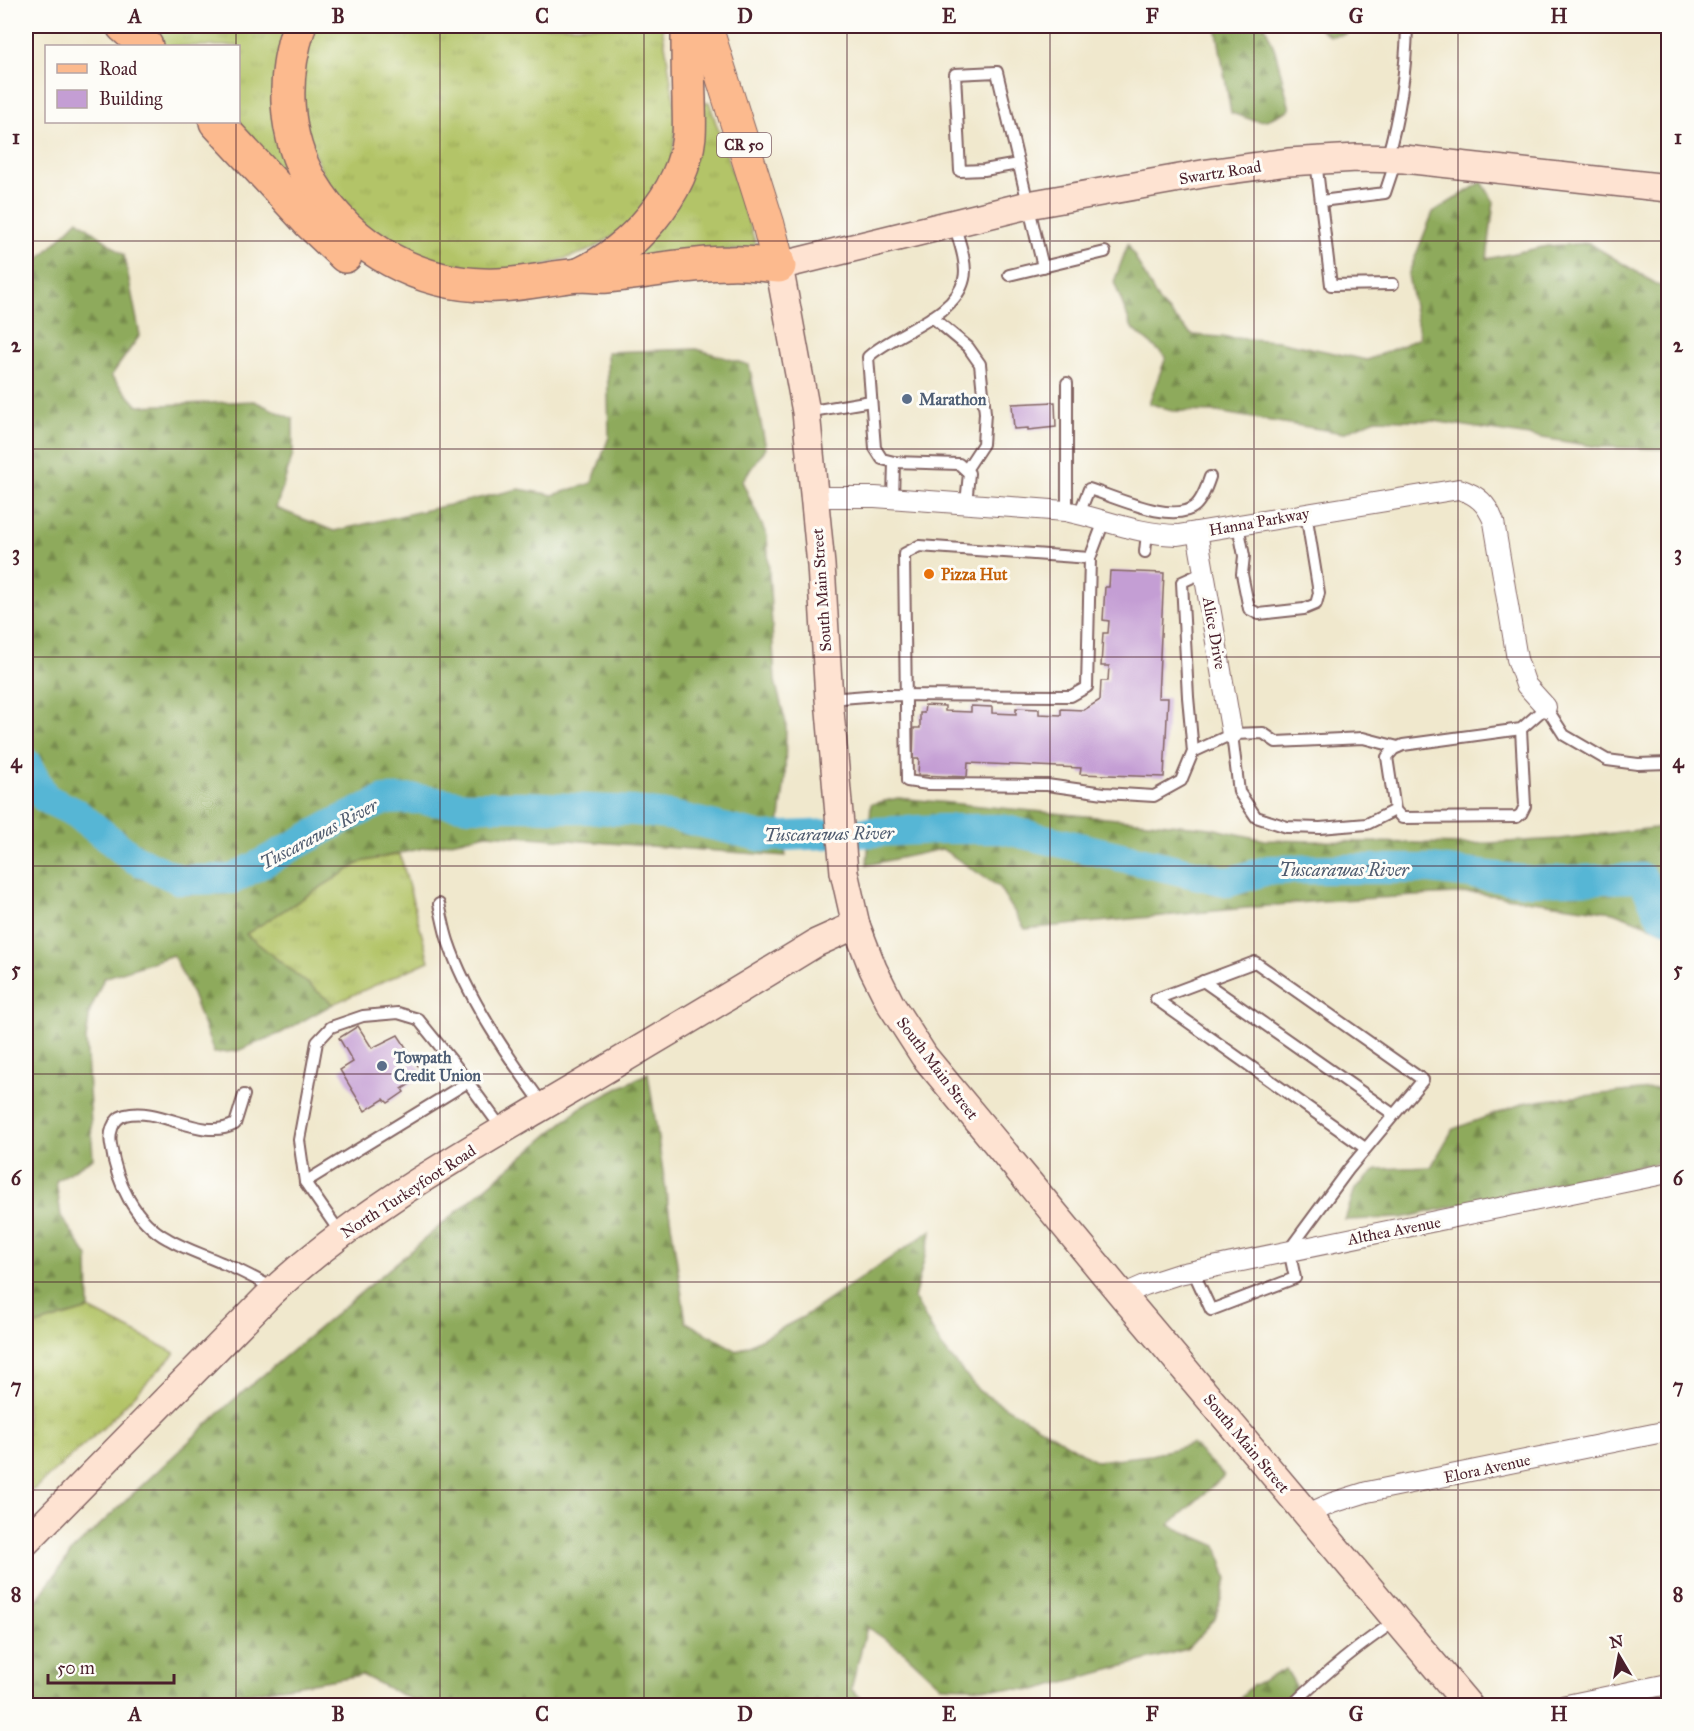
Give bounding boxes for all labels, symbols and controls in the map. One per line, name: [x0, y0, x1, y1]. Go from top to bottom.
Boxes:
text: A: [126, 4, 142, 28]
text: B: [331, 4, 345, 28]
text: C: [535, 4, 549, 28]
text: D: [737, 4, 753, 28]
text: E: [942, 4, 957, 28]
text: F: [1145, 4, 1159, 28]
text: G: [1349, 4, 1364, 28]
text: H: [1550, 4, 1568, 28]
legend: [45, 45, 240, 123]
text: Road: [99, 58, 137, 80]
text: Building: [99, 88, 163, 111]
text: 1: [12, 125, 20, 149]
text: 1: [1674, 125, 1682, 149]
road number: CR 50: [717, 133, 771, 157]
street label: Swartz Road: [1178, 157, 1263, 188]
text: 2: [11, 333, 22, 357]
text: 2: [1673, 333, 1684, 357]
place label: Marathon: [919, 390, 987, 409]
marker: Marathon: [900, 392, 914, 406]
street label: Hanna Parkway: [1207, 503, 1311, 540]
street label: South Main Street: [808, 527, 835, 652]
text: 3: [12, 541, 20, 566]
text: 3: [1674, 541, 1682, 566]
place label: Pizza Hut: [941, 565, 1008, 584]
marker: Pizza Hut: [922, 567, 936, 581]
street label: Alice Drive: [1199, 594, 1230, 671]
text: 4: [10, 749, 22, 774]
text: 4: [1672, 749, 1684, 774]
water label: Tuscarawas River: [257, 793, 383, 874]
water label: Tuscarawas River: [764, 822, 895, 846]
water label: Tuscarawas River: [1279, 859, 1410, 881]
text: 5: [11, 957, 21, 981]
text: 5: [1673, 957, 1683, 981]
street label: South Main Street: [893, 1013, 983, 1124]
place label: Towpath Credit Union: [393, 1048, 481, 1085]
marker: Towpath Credit Union: [375, 1059, 389, 1073]
street label: North Turkeyfoot Road: [337, 1141, 479, 1242]
text: 6: [11, 1166, 23, 1190]
text: 6: [1673, 1166, 1685, 1190]
street label: Althea Avenue: [1345, 1212, 1443, 1249]
text: 7: [11, 1374, 22, 1398]
text: 7: [1673, 1374, 1684, 1398]
street label: South Main Street: [1200, 1390, 1294, 1497]
street label: Elora Avenue: [1442, 1450, 1532, 1487]
text: 8: [11, 1582, 21, 1606]
text: 8: [1673, 1582, 1683, 1606]
north arrow: [1589, 1626, 1649, 1686]
text: N: [1608, 1631, 1625, 1652]
scale bar: [48, 1647, 174, 1685]
text: 50 m: [57, 1657, 95, 1679]
text: A: [126, 1702, 142, 1726]
text: B: [331, 1702, 345, 1726]
text: C: [535, 1702, 549, 1726]
text: D: [737, 1702, 753, 1726]
text: E: [942, 1702, 957, 1726]
text: F: [1145, 1702, 1159, 1726]
text: G: [1349, 1702, 1364, 1726]
text: H: [1550, 1702, 1568, 1726]

